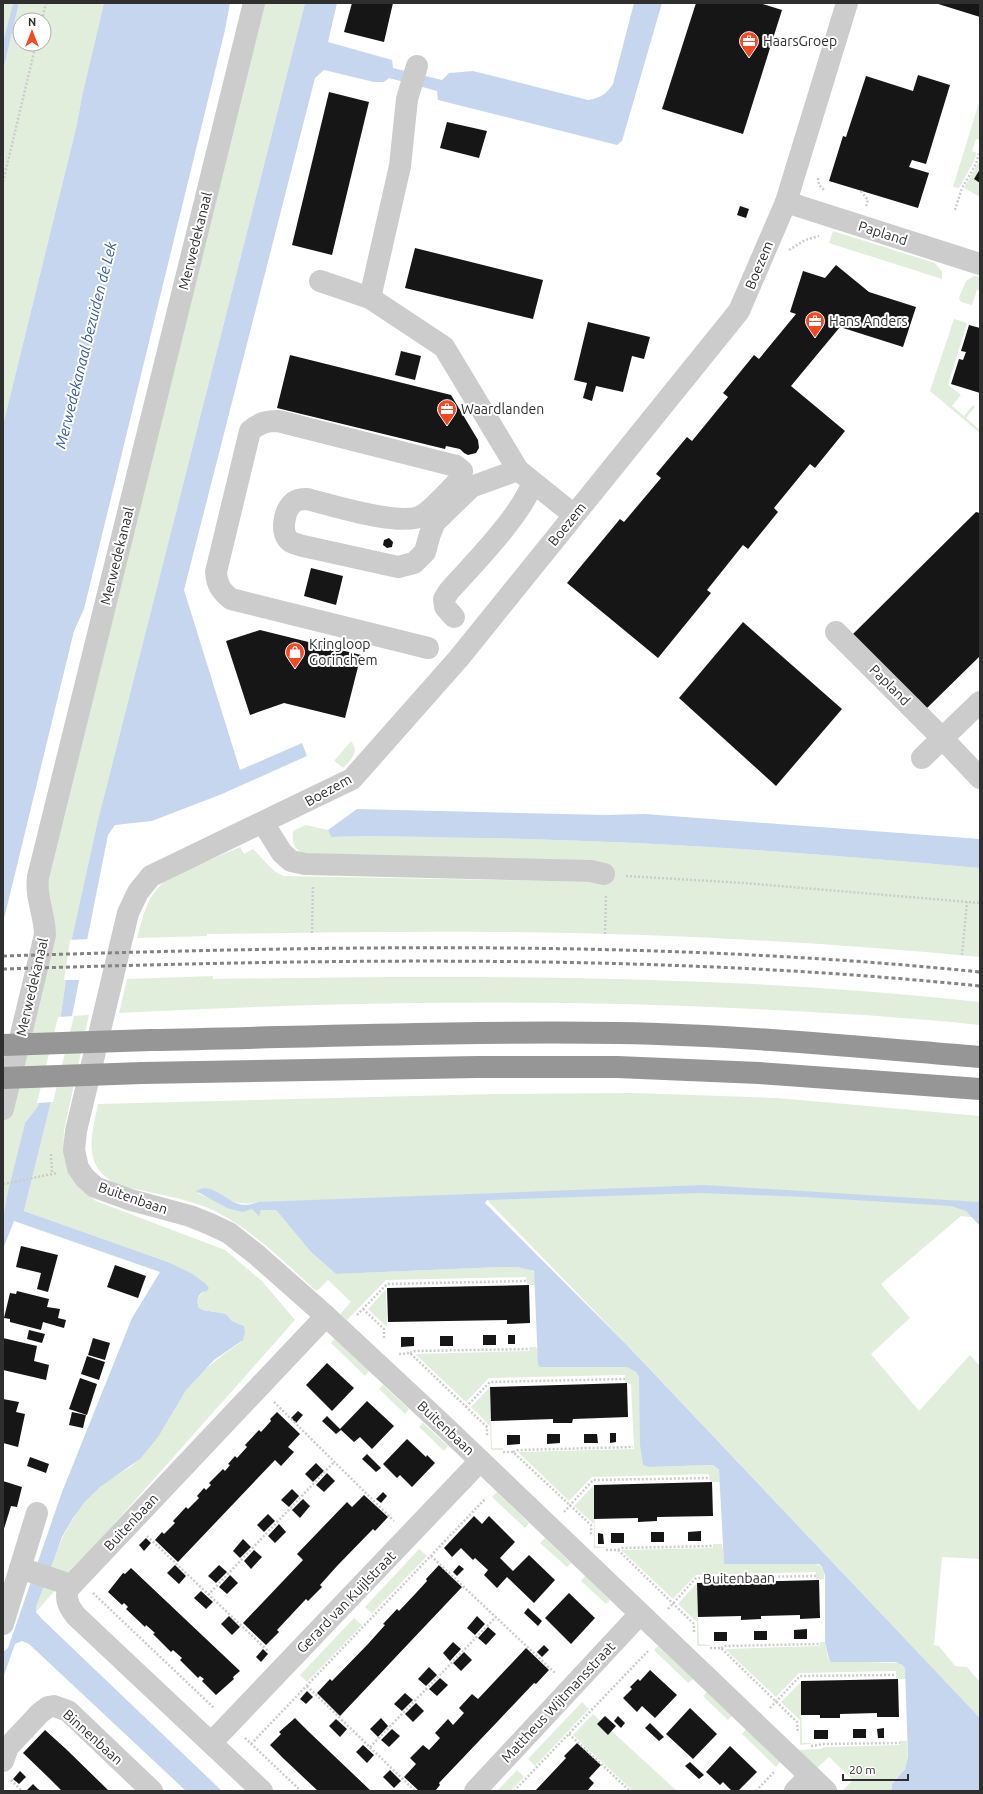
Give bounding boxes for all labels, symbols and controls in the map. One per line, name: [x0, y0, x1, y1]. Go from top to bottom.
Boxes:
north arrow: [12, 12, 52, 52]
text: N: [28, 16, 36, 28]
office icon: HaarsGroep: [738, 30, 760, 58]
place label: HaarsGroep: [763, 33, 837, 49]
street label: Merwedekanaal: [175, 190, 215, 292]
street label: Papland: [856, 218, 910, 248]
street label: Boezem: [742, 238, 776, 292]
water label: Merwedekanaal bezuiden de Lek: [52, 239, 120, 450]
office icon: Hans Anders: [804, 310, 826, 338]
place label: Hans Anders: [829, 313, 908, 329]
office icon: Waardlanden: [436, 398, 458, 426]
place label: Waardlanden: [461, 401, 544, 417]
street label: Boezem: [545, 499, 589, 549]
street label: Merwedekanaal: [97, 505, 137, 607]
place label: Kringloop Gorinchem: [309, 636, 378, 668]
shop icon: Kringloop Gorinchem: [284, 641, 306, 669]
street label: Papland: [866, 661, 914, 709]
street label: Boezem: [302, 771, 354, 809]
street label: Merwedekanaal: [13, 936, 51, 1038]
street label: Buitenbaan: [96, 1179, 170, 1217]
street label: Buitenbaan: [414, 1398, 478, 1458]
street label: Buitenbaan: [101, 1490, 161, 1554]
street label: Gerard van Kuijlstraat: [293, 1547, 399, 1656]
street label: Buitenbaan: [703, 1569, 775, 1587]
street label: Mattheus Wijtmansstraat: [498, 1638, 618, 1766]
street label: Binnenbaan: [60, 1706, 126, 1768]
scale bar: [843, 1756, 908, 1782]
text: 20 m: [849, 1763, 876, 1776]

